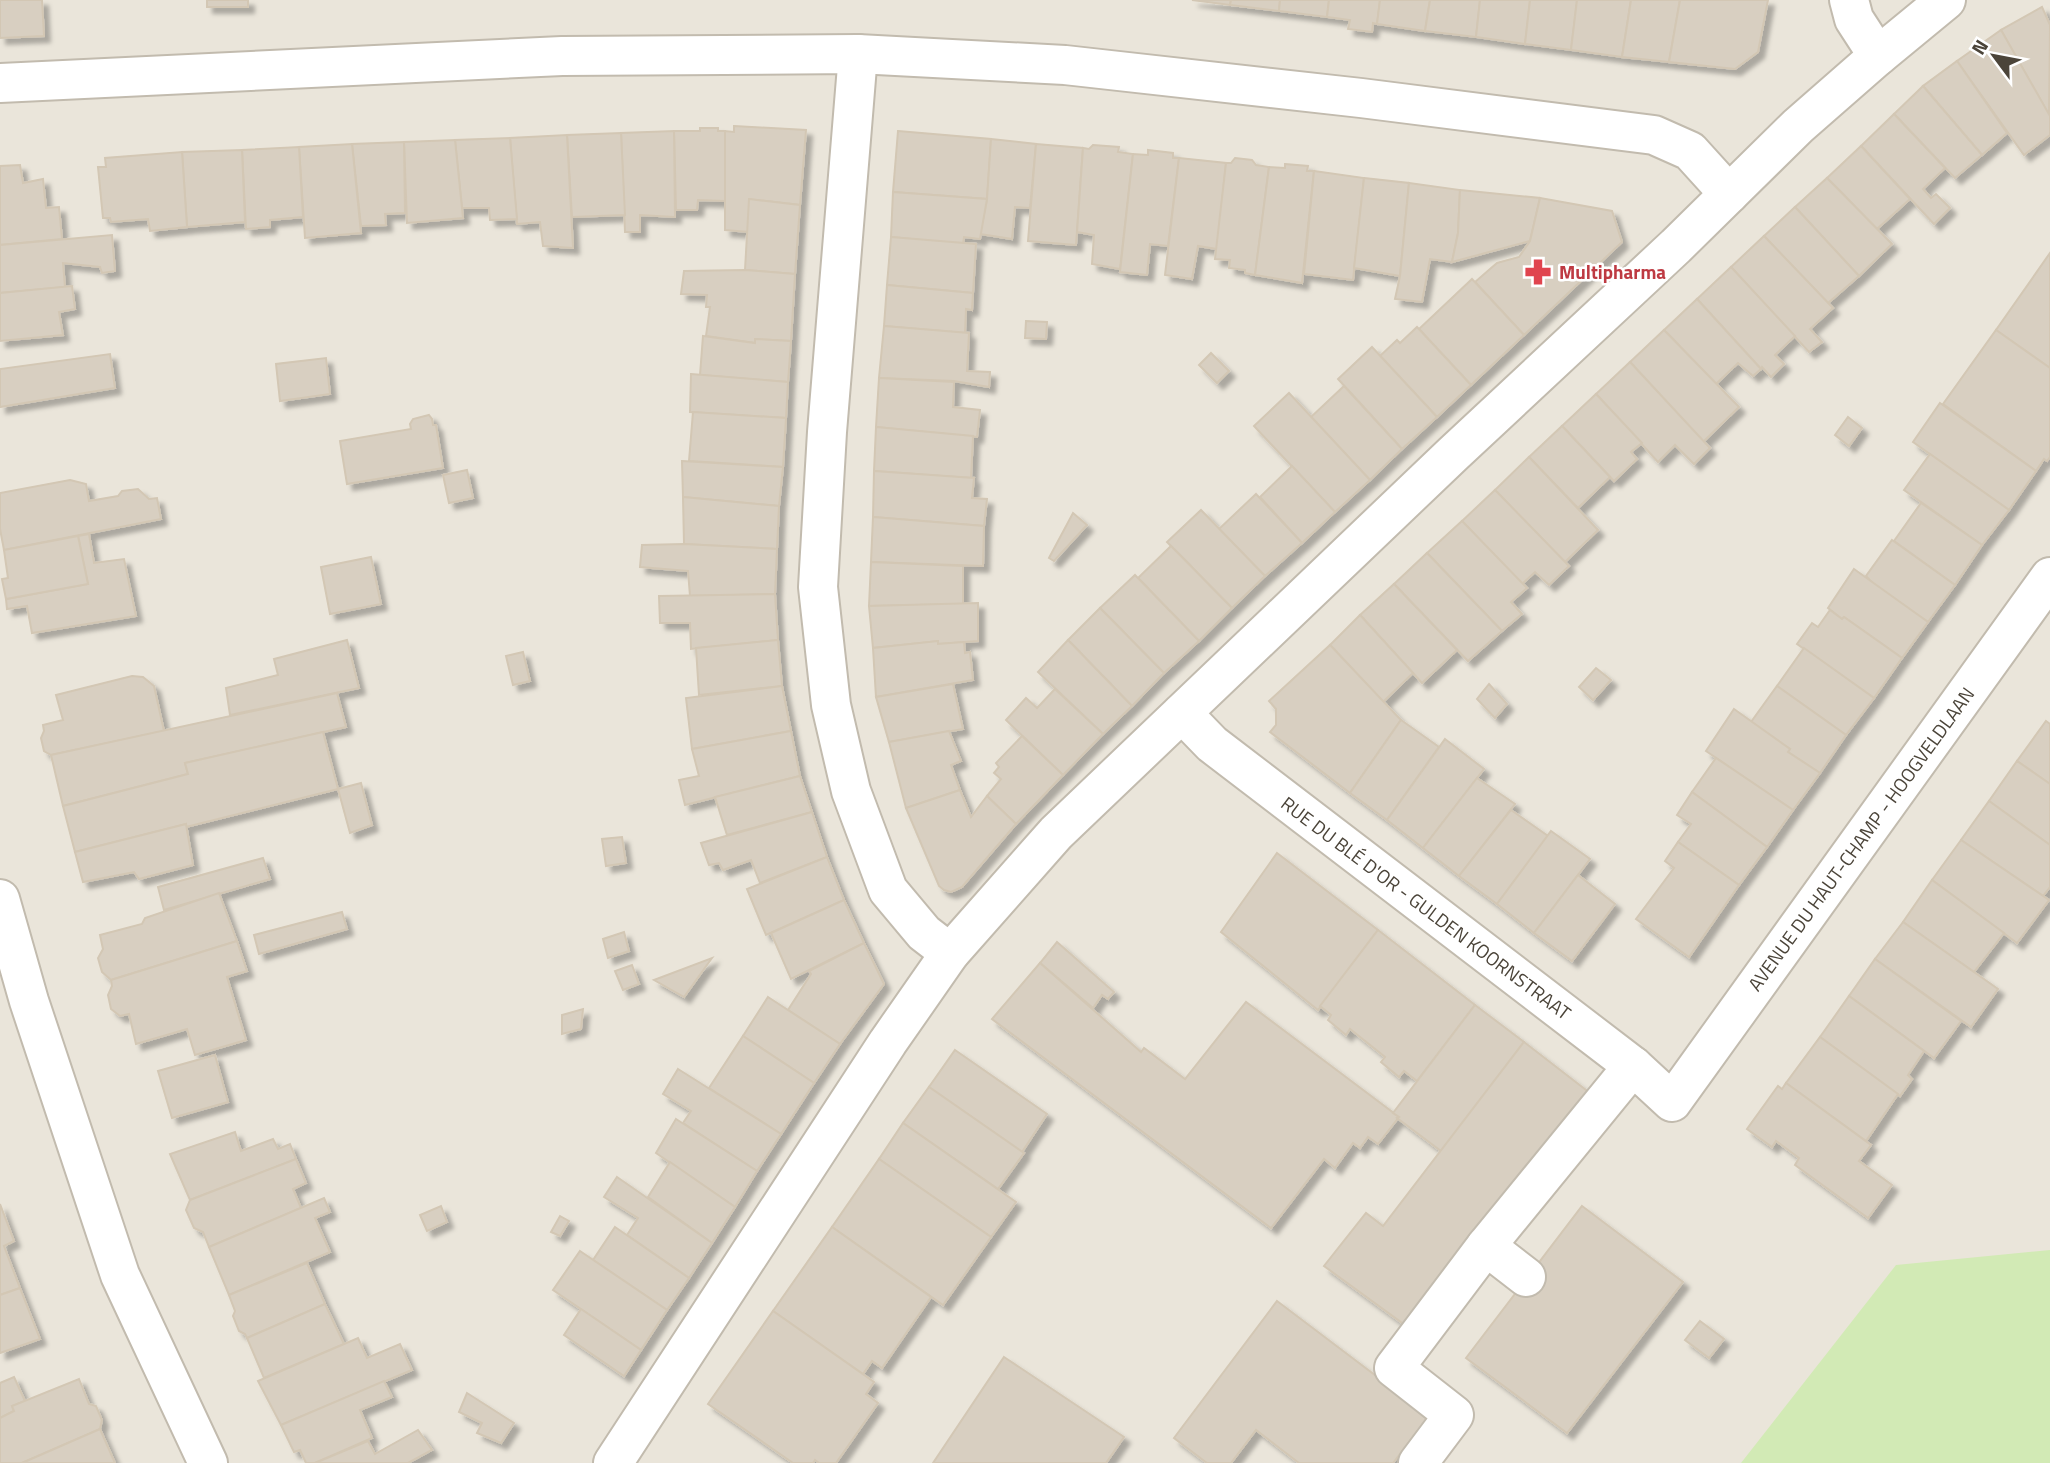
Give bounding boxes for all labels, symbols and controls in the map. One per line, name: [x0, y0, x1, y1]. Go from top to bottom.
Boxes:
north arrow: [1959, 21, 2029, 91]
text: N: [1963, 33, 1995, 60]
pharmacy icon: Multipharma: [1523, 257, 1553, 287]
place label: Multipharma: [1559, 257, 1666, 286]
street label: AVENUE DU HAUT-CHAMP - HOOGVELDLAAN: [1740, 681, 1981, 997]
street label: RUE DU BLÉ D'OR - GULDEN KOORNSTRAAT: [1275, 789, 1577, 1026]

